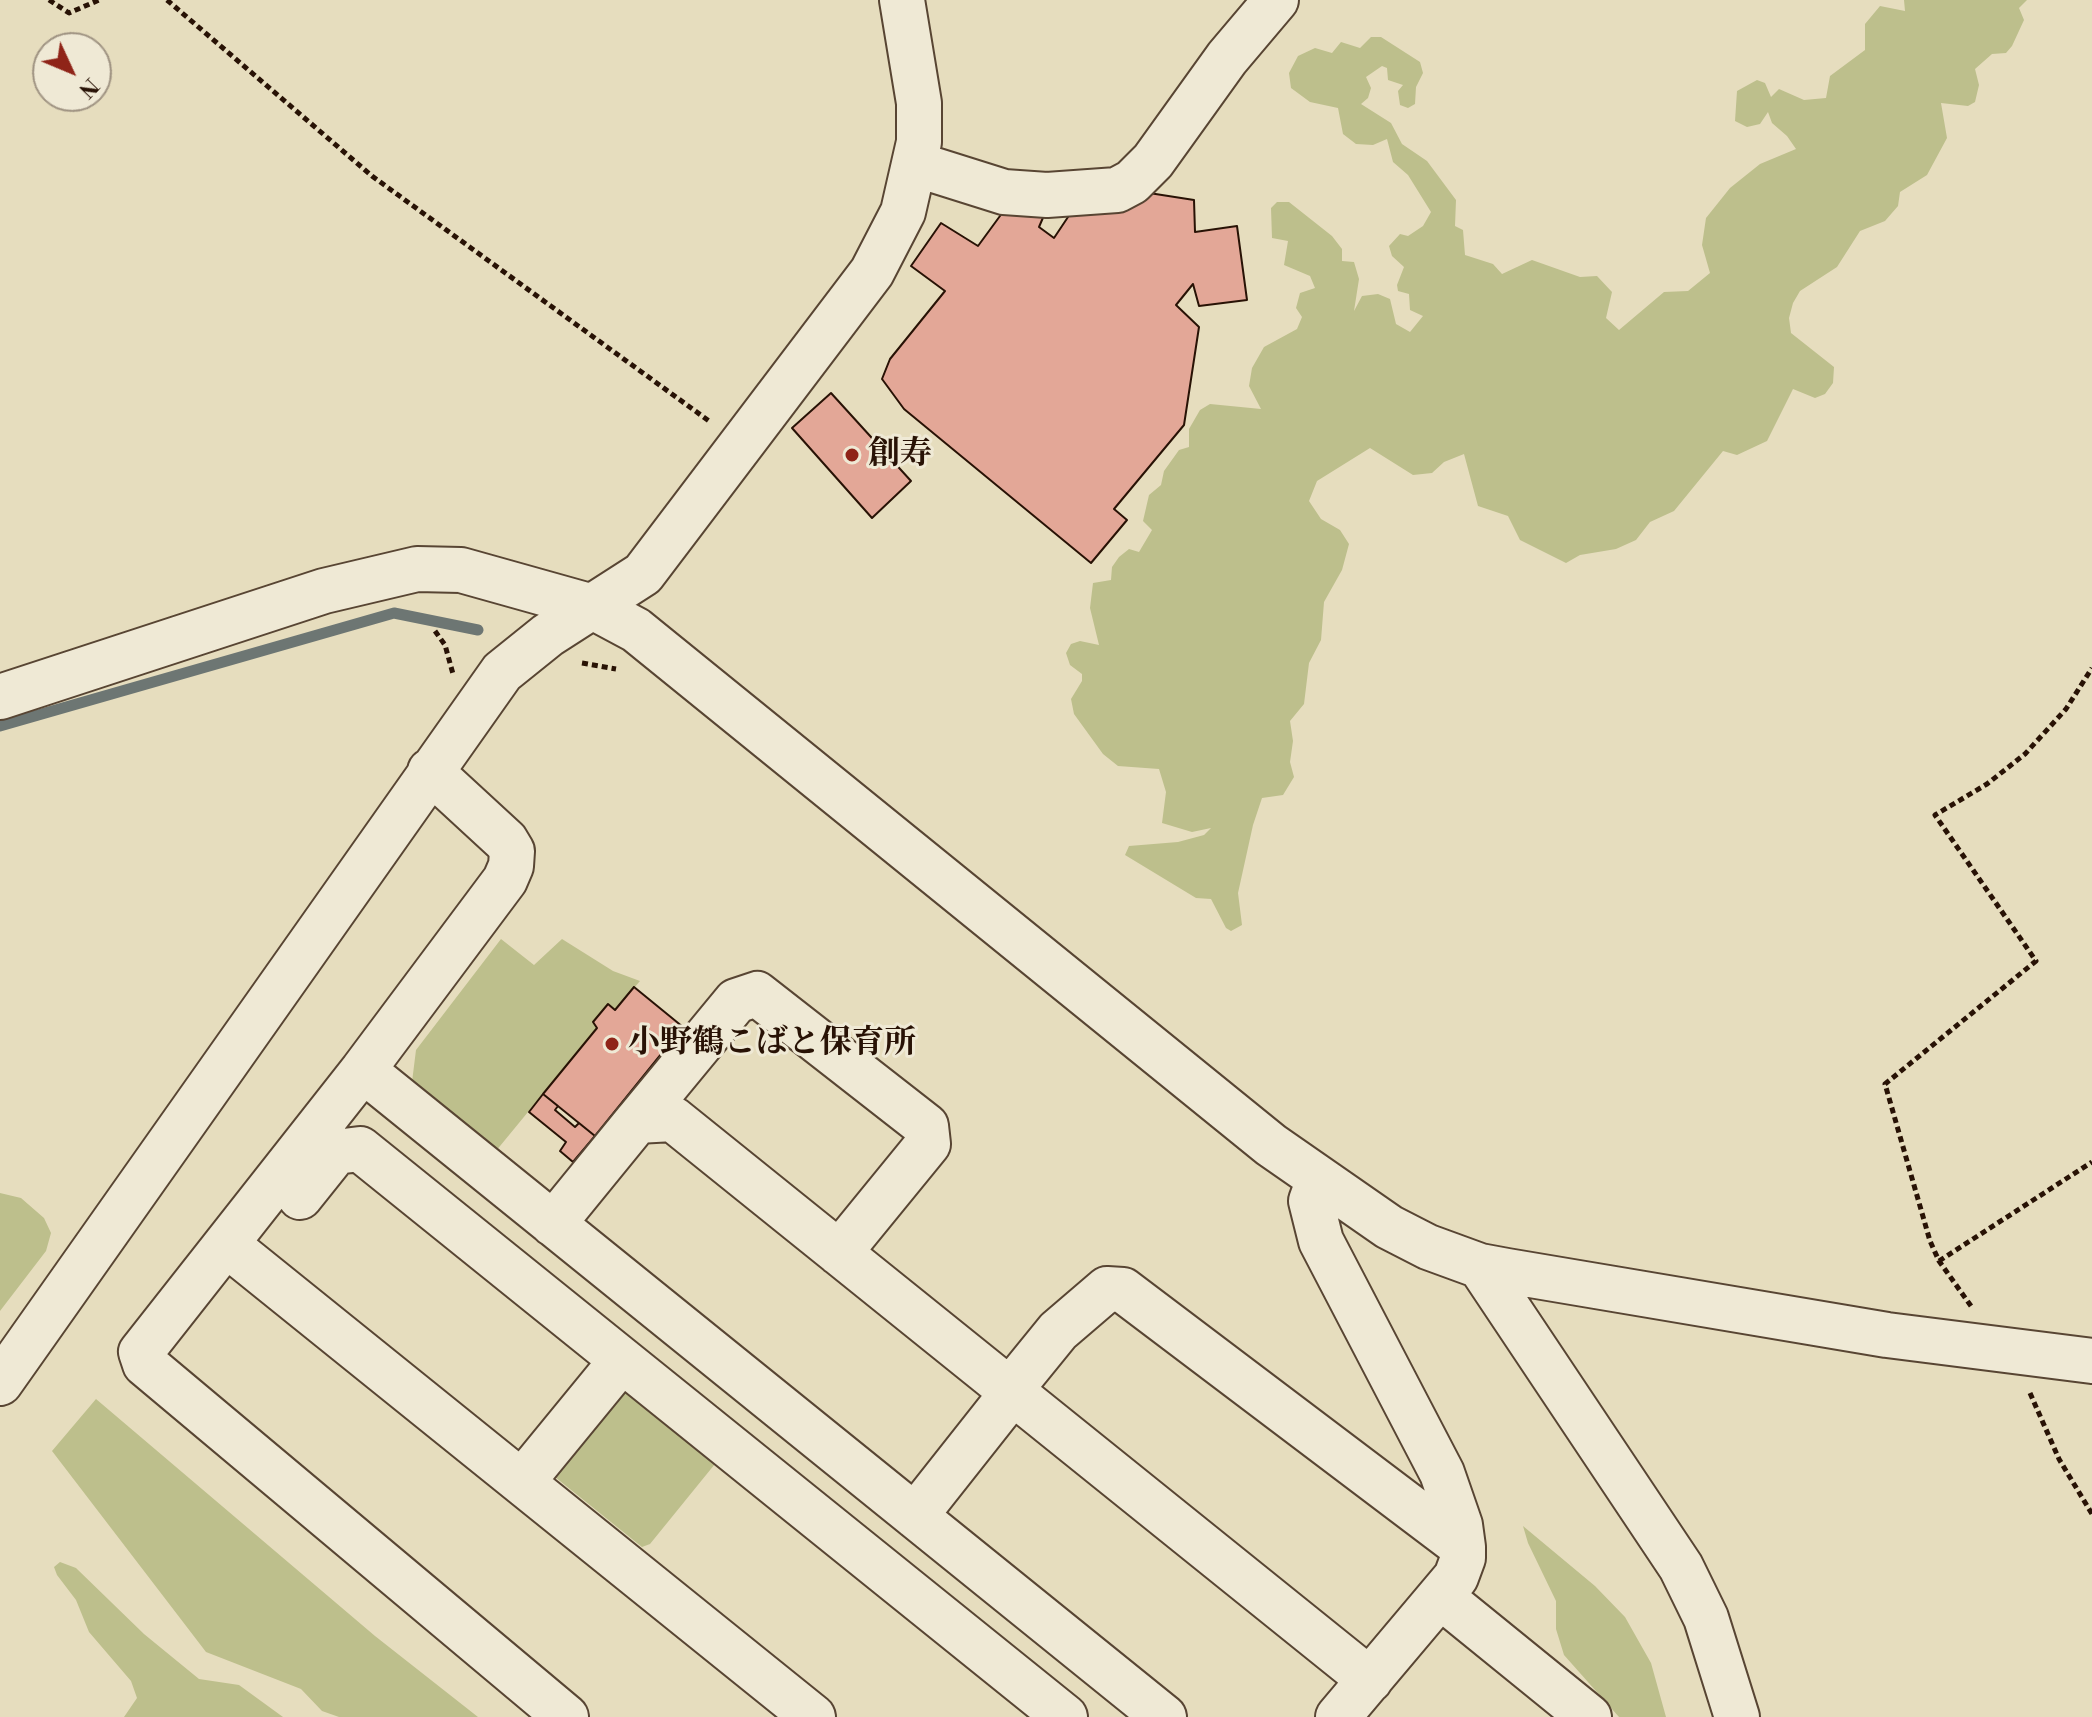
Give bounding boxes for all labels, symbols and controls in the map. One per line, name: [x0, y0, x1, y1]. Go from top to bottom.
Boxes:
north arrow: [32, 32, 112, 112]
text: N: [72, 72, 104, 103]
place label: 創寿: [868, 436, 932, 474]
marker: 創寿: [843, 446, 861, 464]
place label: 小野鶴こばと保育所: [628, 1025, 916, 1063]
marker: 小野鶴こばと保育所: [603, 1035, 621, 1053]

